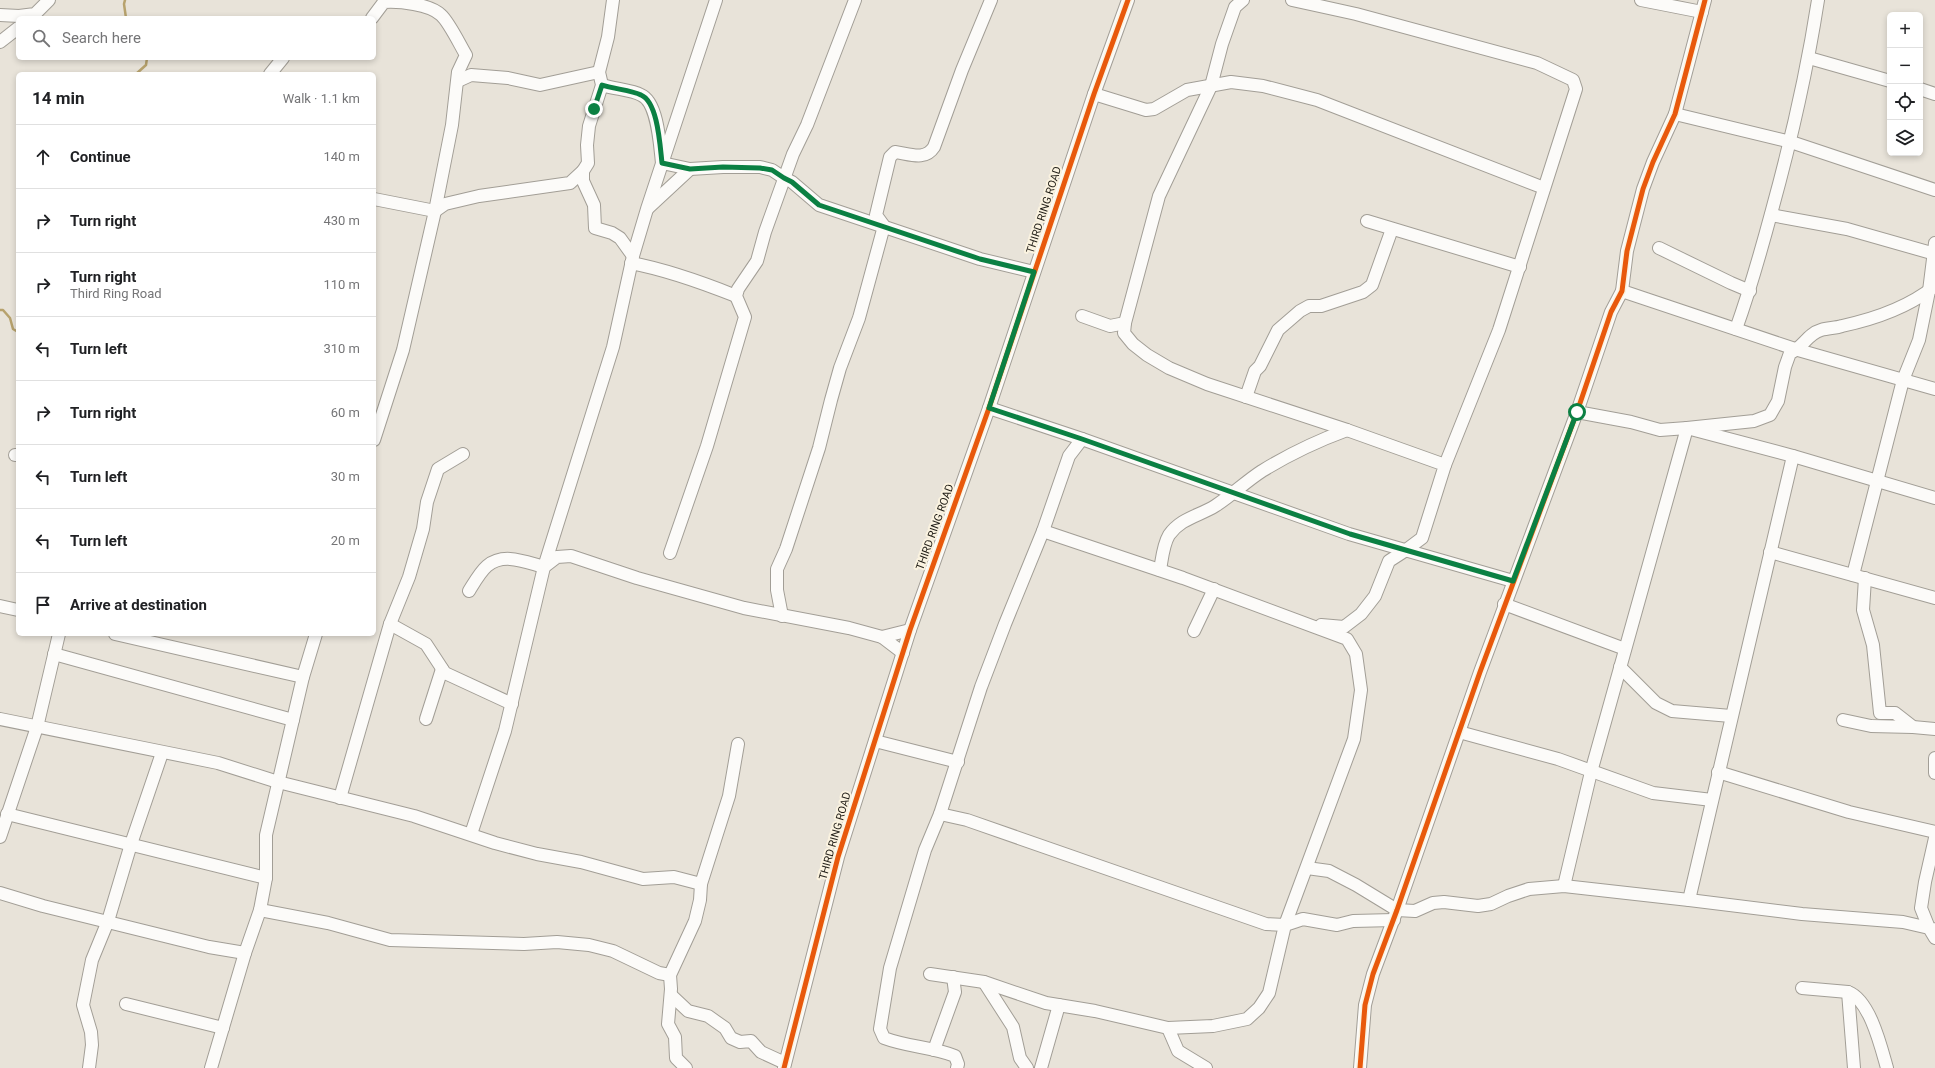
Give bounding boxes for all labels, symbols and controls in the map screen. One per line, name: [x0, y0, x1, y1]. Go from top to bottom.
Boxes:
map controls: [1887, 12, 1923, 156]
button: +: [1887, 12, 1923, 48]
search box: [16, 16, 376, 60]
icon: search: [30, 27, 52, 49]
text: Search here: [62, 29, 141, 47]
button: −: [1887, 48, 1923, 84]
button: locate: [1887, 84, 1923, 120]
text: 14 min: [32, 88, 85, 108]
text: Walk · 1.1 km: [283, 91, 360, 106]
route end: [585, 100, 603, 118]
button: layers: [1887, 120, 1923, 156]
icon: ahead: [32, 146, 54, 168]
text: Continue: [70, 148, 131, 166]
text: 140 m: [323, 149, 360, 164]
street label: THIRD RING ROAD: [1024, 165, 1064, 255]
icon: right: [32, 210, 54, 232]
text: Turn right: [70, 212, 136, 230]
text: 430 m: [323, 213, 360, 228]
text: Turn right: [70, 268, 136, 286]
icon: right: [32, 274, 54, 296]
text: 110 m: [323, 277, 360, 292]
text: Third Ring Road: [70, 286, 162, 301]
icon: left: [32, 338, 54, 360]
text: Turn left: [70, 340, 127, 358]
text: 310 m: [323, 341, 360, 356]
icon: right: [32, 402, 54, 424]
route start: [1568, 403, 1586, 421]
text: Turn right: [70, 404, 136, 422]
text: 60 m: [331, 405, 360, 420]
icon: left: [32, 466, 54, 488]
text: Turn left: [70, 468, 127, 486]
text: 30 m: [331, 469, 360, 484]
street label: THIRD RING ROAD: [913, 482, 957, 572]
icon: left: [32, 530, 54, 552]
text: Turn left: [70, 532, 127, 550]
text: 20 m: [331, 533, 360, 548]
icon: arrive: [32, 594, 54, 616]
text: Arrive at destination: [70, 596, 207, 614]
street label: THIRD RING ROAD: [816, 791, 854, 881]

